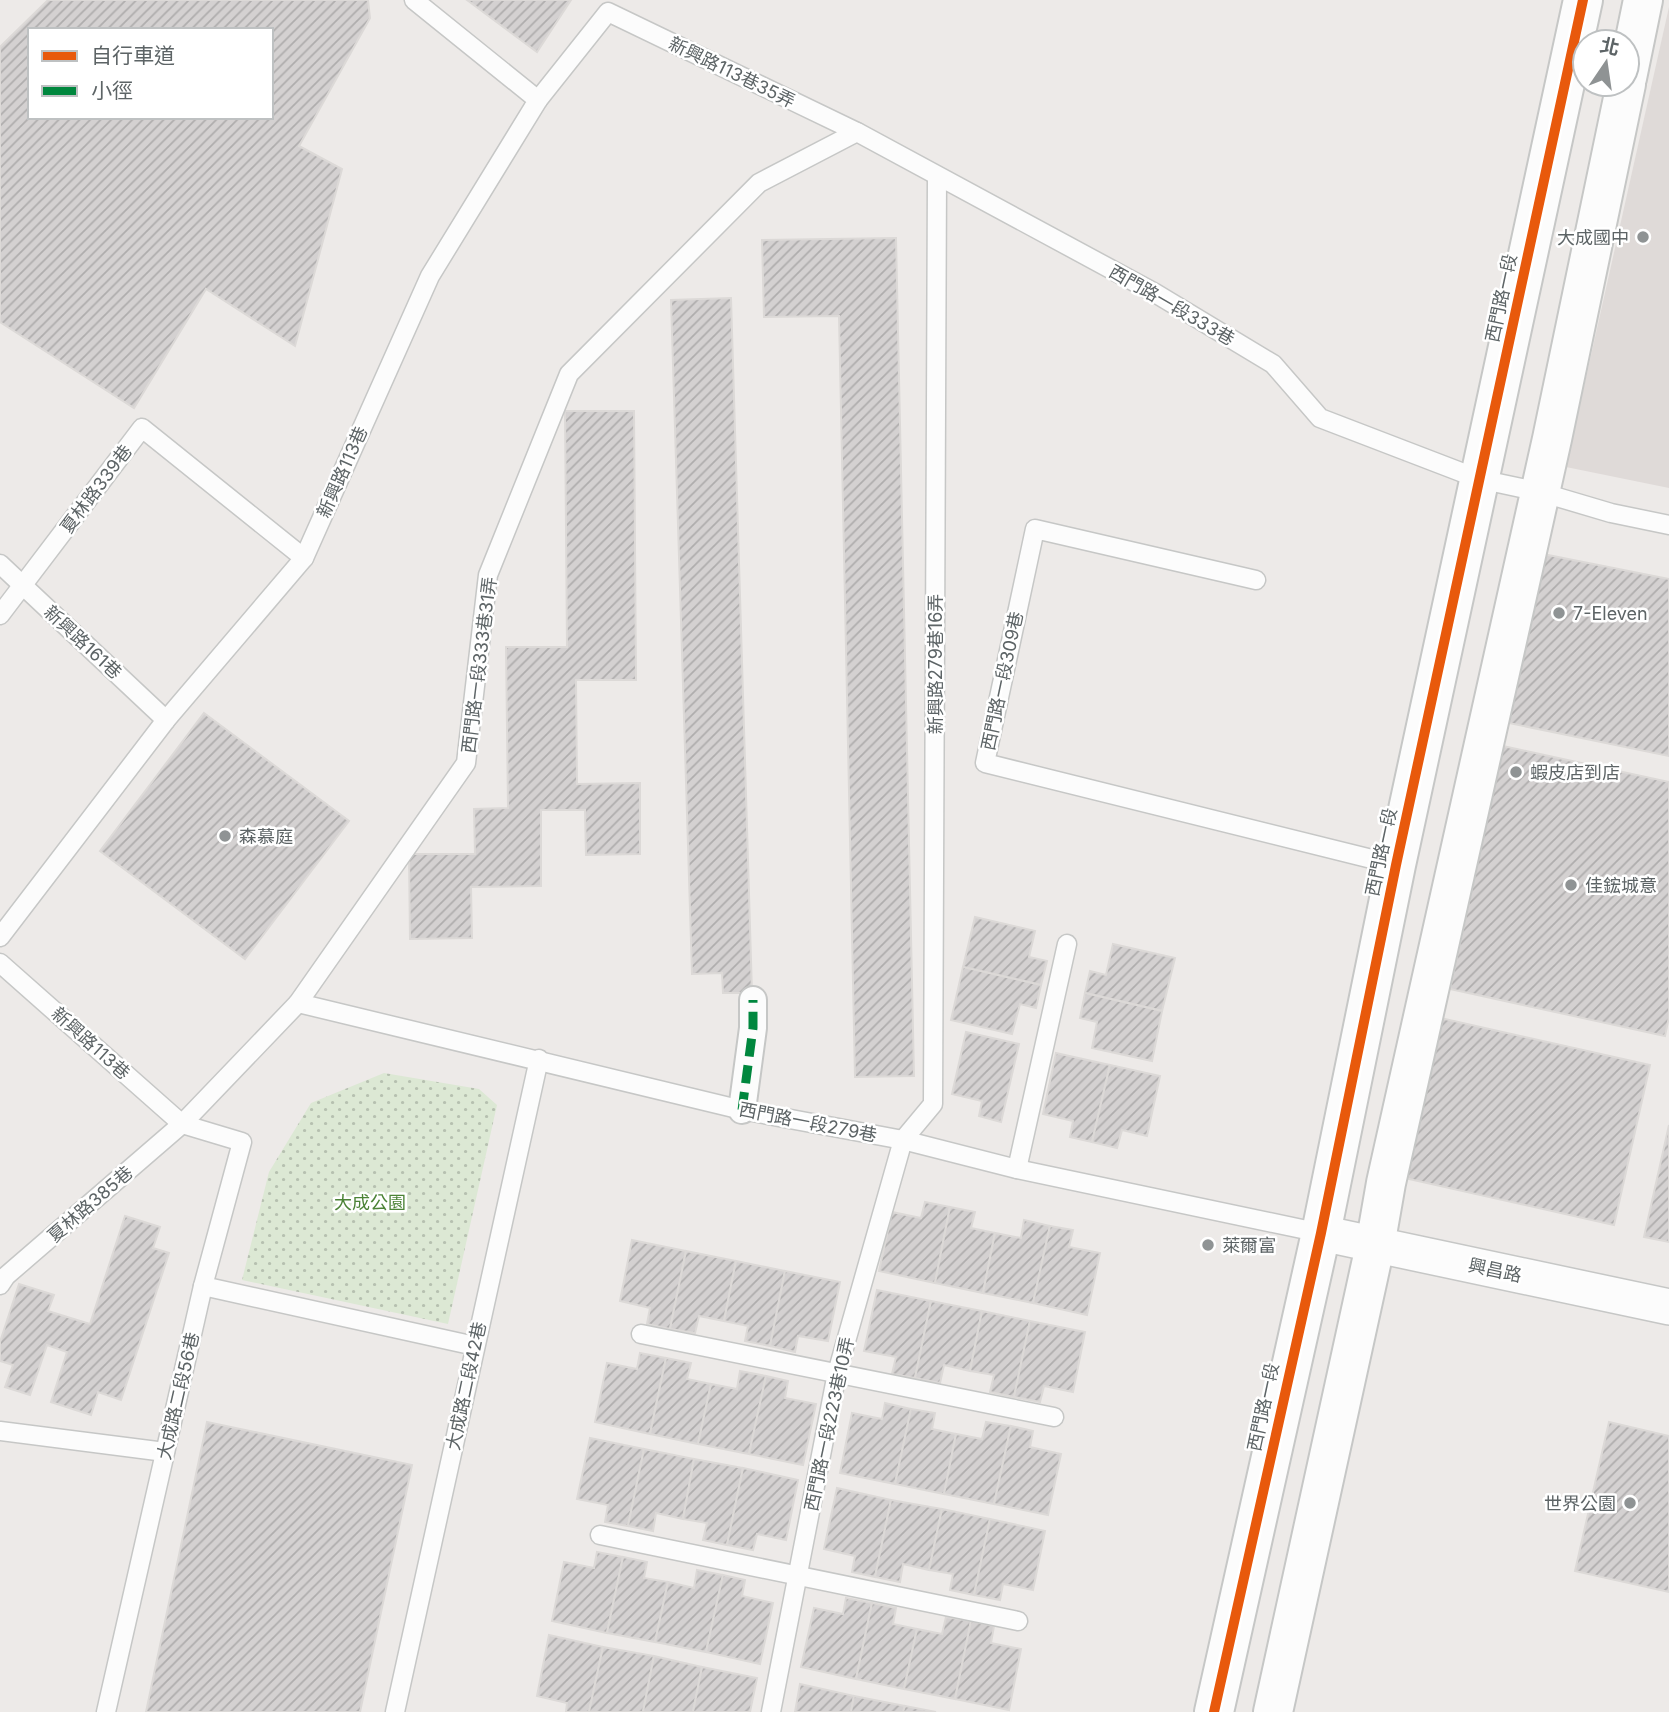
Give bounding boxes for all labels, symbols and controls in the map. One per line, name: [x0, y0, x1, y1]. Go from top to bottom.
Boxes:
legend: [28, 28, 273, 119]
north arrow: [1571, 28, 1641, 98]
street label: 新興路113巷35弄: [665, 32, 799, 112]
text: 北: [1598, 34, 1622, 60]
text: 自行車道: [91, 43, 175, 68]
text: 小徑: [91, 78, 133, 103]
place label: 大成國中: [1557, 227, 1629, 248]
marker: 大成國中: [1635, 229, 1651, 245]
street label: 西門路一段: [1481, 252, 1521, 344]
street label: 西門路一段333巷: [1106, 261, 1238, 349]
street label: 新興路113巷: [313, 423, 371, 521]
street label: 夏林路339巷: [56, 441, 136, 537]
street label: 西門路一段333巷31弄: [458, 575, 500, 755]
street label: 新興路279巷16弄: [925, 594, 946, 734]
street label: 新興路161巷: [40, 601, 126, 683]
place label: 7-Eleven: [1573, 603, 1648, 624]
marker: 7-Eleven: [1551, 605, 1567, 621]
street label: 西門路一段309巷: [977, 610, 1027, 752]
place label: 蝦皮店到店: [1530, 762, 1620, 783]
marker: 蝦皮店到店: [1508, 764, 1524, 780]
street label: 西門路一段: [1361, 806, 1401, 898]
place label: 森慕庭: [239, 826, 293, 847]
marker: 森慕庭: [217, 828, 233, 844]
place label: 佳鋐城意: [1585, 875, 1657, 896]
marker: 佳鋐城意: [1563, 877, 1579, 893]
street label: 新興路113巷: [48, 1002, 134, 1084]
street label: 西門路一段279巷: [737, 1098, 879, 1146]
street label: 夏林路385巷: [43, 1162, 137, 1246]
park label: 大成公園: [334, 1192, 406, 1213]
place label: 萊爾富: [1222, 1235, 1276, 1256]
marker: 萊爾富: [1200, 1237, 1216, 1253]
street label: 興昌路: [1466, 1254, 1524, 1286]
street label: 大成路二段42巷: [442, 1320, 490, 1452]
street label: 大成路二段56巷: [153, 1330, 203, 1462]
street label: 西門路一段223巷10弄: [800, 1335, 858, 1513]
street label: 西門路一段: [1243, 1361, 1283, 1453]
place label: 世界公園: [1544, 1493, 1616, 1514]
marker: 世界公園: [1622, 1495, 1638, 1511]

